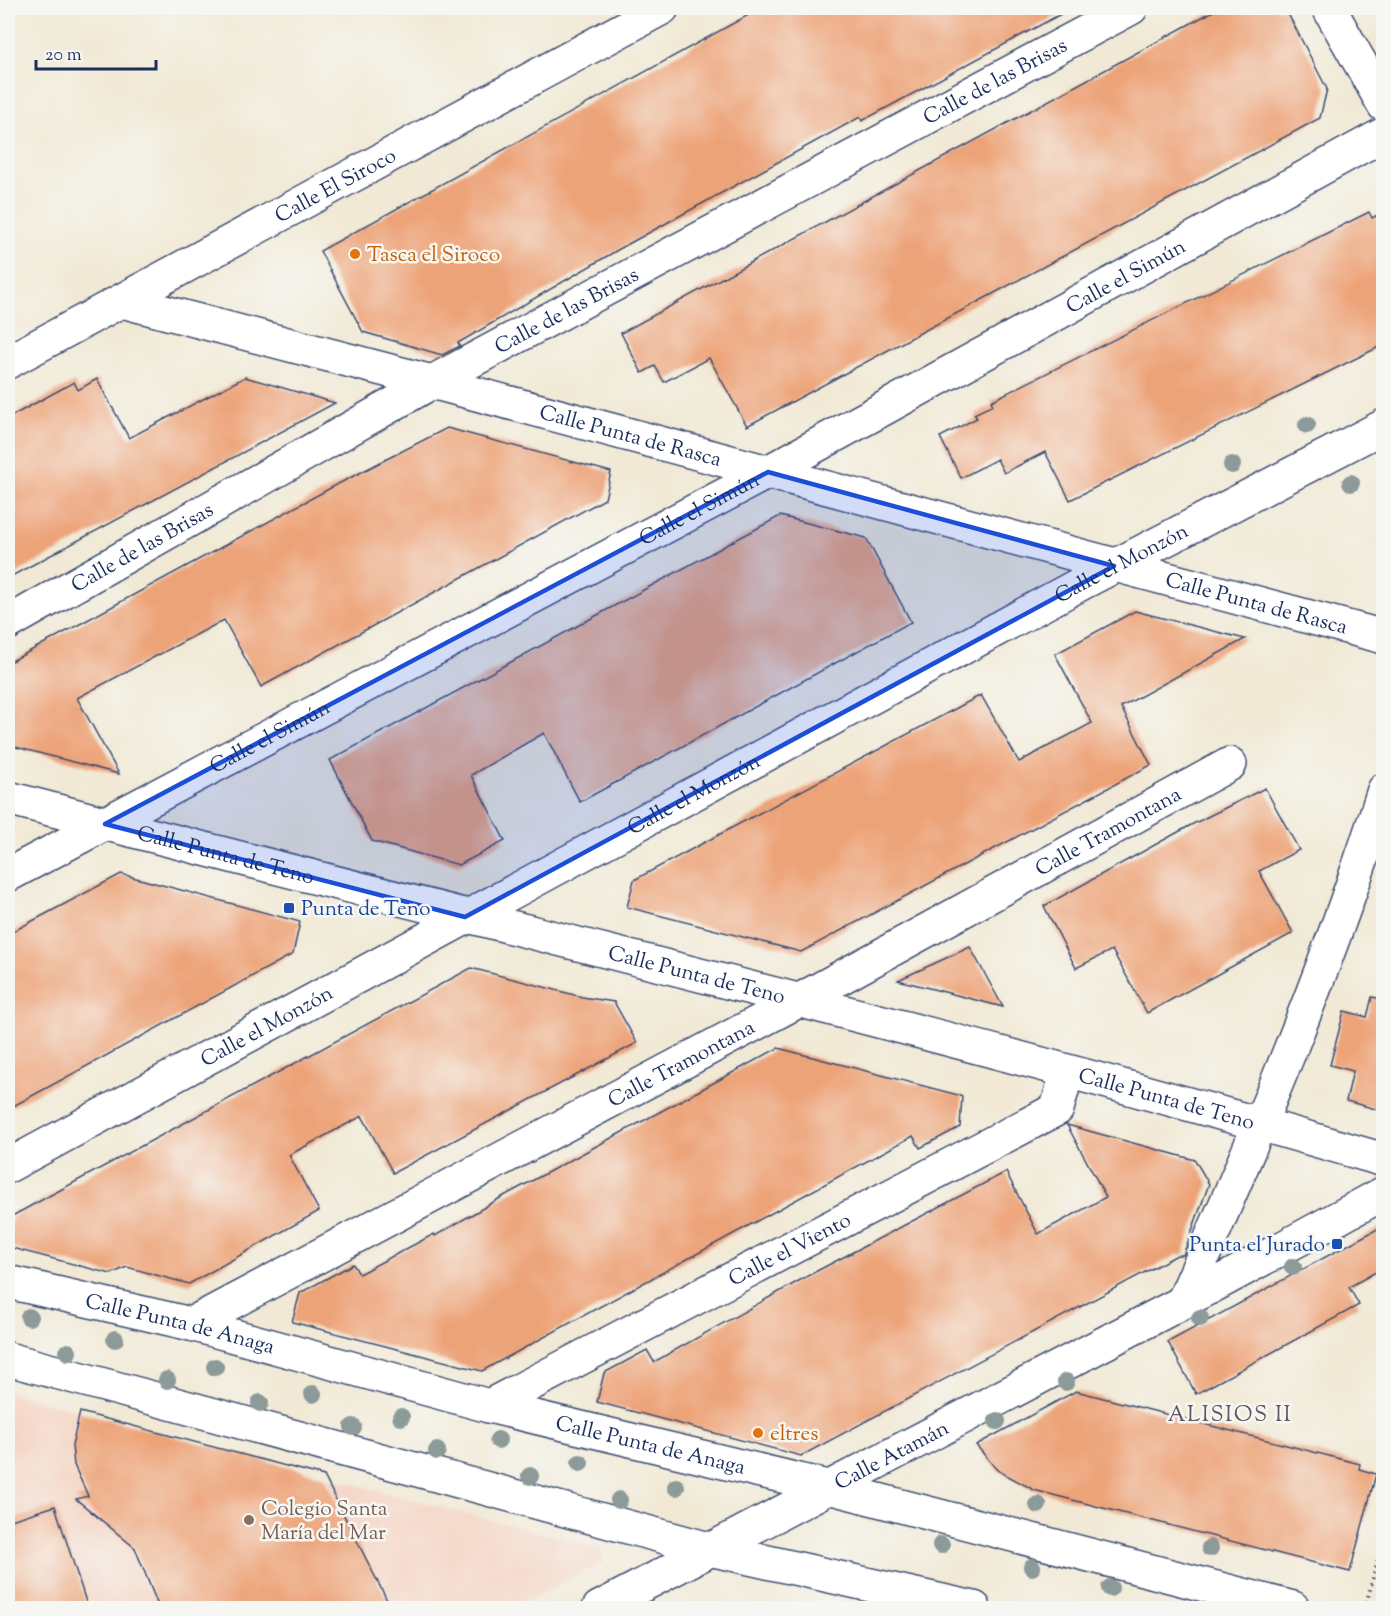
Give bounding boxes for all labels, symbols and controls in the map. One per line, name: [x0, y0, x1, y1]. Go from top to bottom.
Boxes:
street label: Calle de las Brisas: [918, 32, 1073, 134]
scale bar: [36, 33, 156, 71]
text: 20 m: [45, 43, 82, 69]
street label: Calle El Siroco: [270, 142, 402, 232]
street label: Calle el Simún: [1061, 233, 1192, 323]
place label: Tasca el Siroco: [367, 241, 500, 271]
marker: Tasca el Siroco: [348, 247, 362, 261]
street label: Calle de las Brisas: [490, 261, 645, 363]
street label: Calle Punta de Rasca: [536, 398, 725, 476]
street label: Calle el Simún: [634, 466, 765, 555]
street label: Calle de las Brisas: [66, 496, 220, 601]
street label: Calle el Monzón: [1050, 517, 1194, 612]
street label: Calle Punta de Rasca: [1162, 566, 1351, 644]
street label: Calle el Simún: [205, 694, 336, 782]
street label: Calle el Monzón: [623, 747, 766, 844]
street label: Calle Tramontana: [1030, 780, 1188, 885]
street label: Calle Punta de Teno: [134, 819, 317, 894]
place label: Punta de Teno: [301, 895, 431, 925]
marker: Punta de Teno: [282, 901, 296, 915]
street label: Calle Punta de Teno: [605, 939, 788, 1013]
street label: Calle el Monzón: [196, 979, 339, 1076]
street label: Calle Tramontana: [603, 1014, 761, 1116]
street label: Calle Punta de Teno: [1075, 1062, 1258, 1139]
street label: Calle el Viento: [724, 1206, 857, 1295]
place label: Punta el Jurado: [1189, 1231, 1325, 1261]
marker: Punta el Jurado: [1330, 1237, 1344, 1251]
street label: Calle Punta de Anaga: [82, 1287, 278, 1363]
district label: ALISIOS II: [1168, 1400, 1292, 1432]
street label: Calle Punta de Anaga: [552, 1409, 748, 1484]
street label: Calle Atamán: [830, 1414, 955, 1499]
place label: eltres: [770, 1420, 818, 1450]
marker: eltres: [751, 1426, 765, 1440]
place label: Colegio Santa María del Mar: [261, 1495, 388, 1549]
marker: Colegio Santa María del Mar: [242, 1513, 256, 1527]

